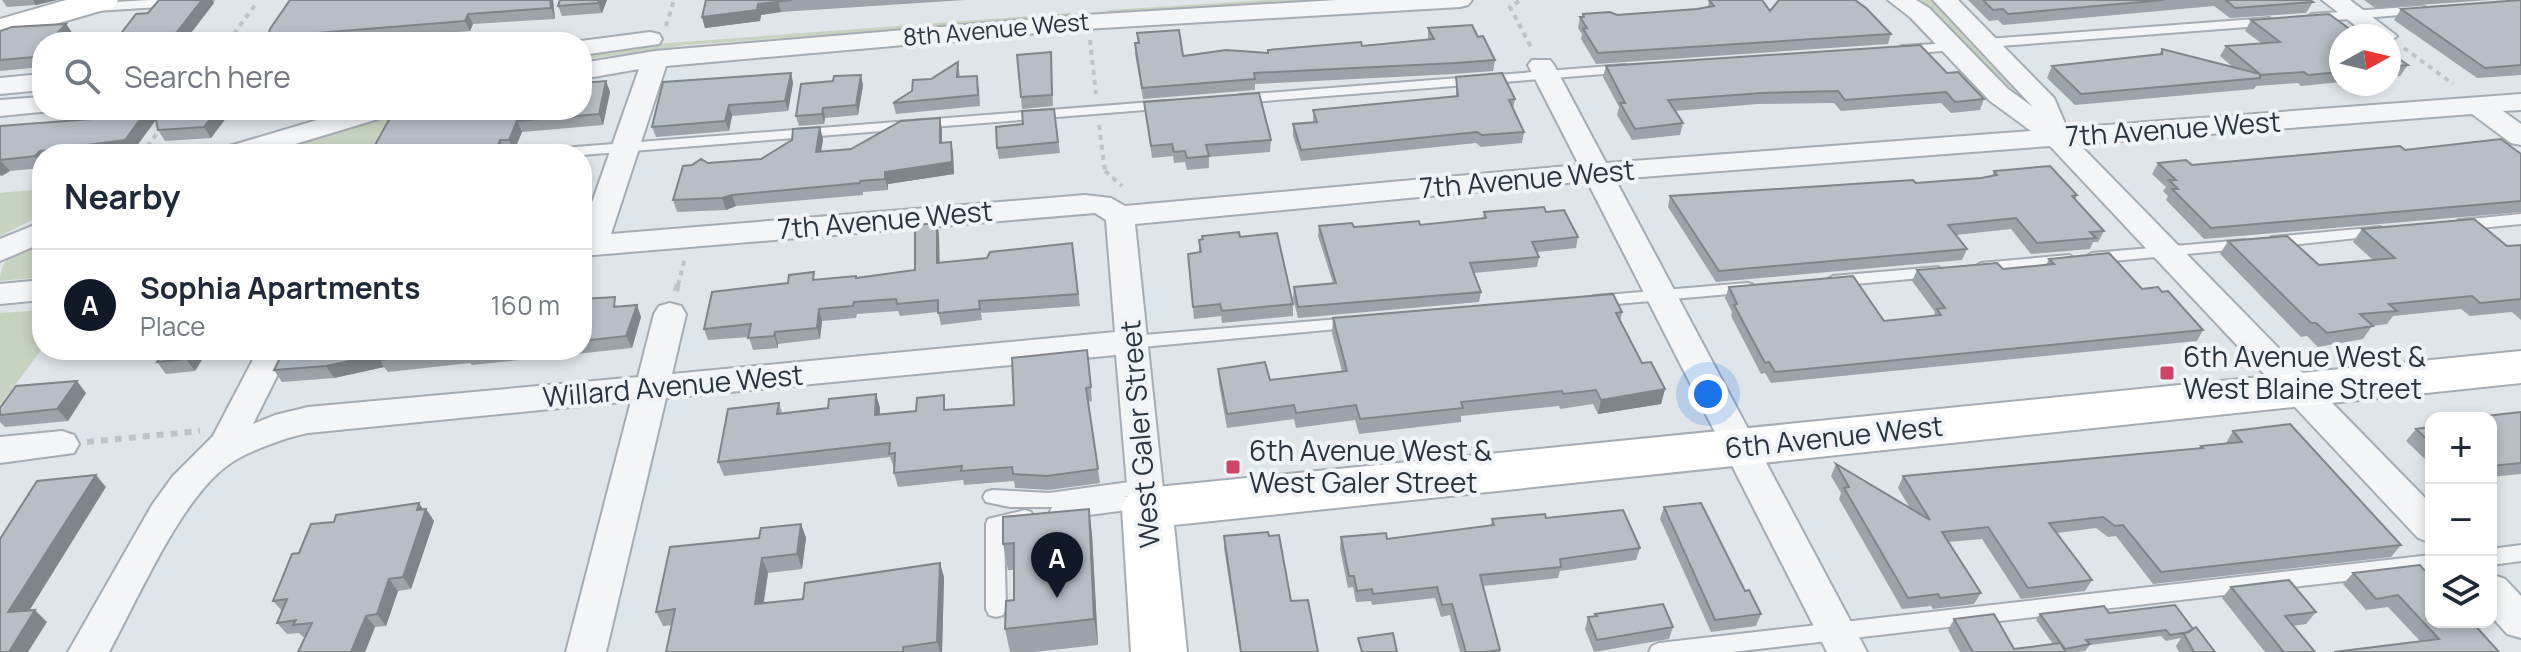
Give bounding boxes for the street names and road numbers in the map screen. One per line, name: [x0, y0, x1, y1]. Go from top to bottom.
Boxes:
street label: 8th Avenue West: [901, 4, 1090, 53]
street label: 7th Avenue West: [2064, 102, 2282, 154]
street label: 7th Avenue West: [1418, 150, 1636, 206]
street label: 7th Avenue West: [776, 191, 994, 247]
street label: West Galer Street: [1110, 319, 1168, 550]
street label: Willard Avenue West: [541, 355, 805, 415]
street label: 6th Avenue West: [1723, 406, 1945, 466]

